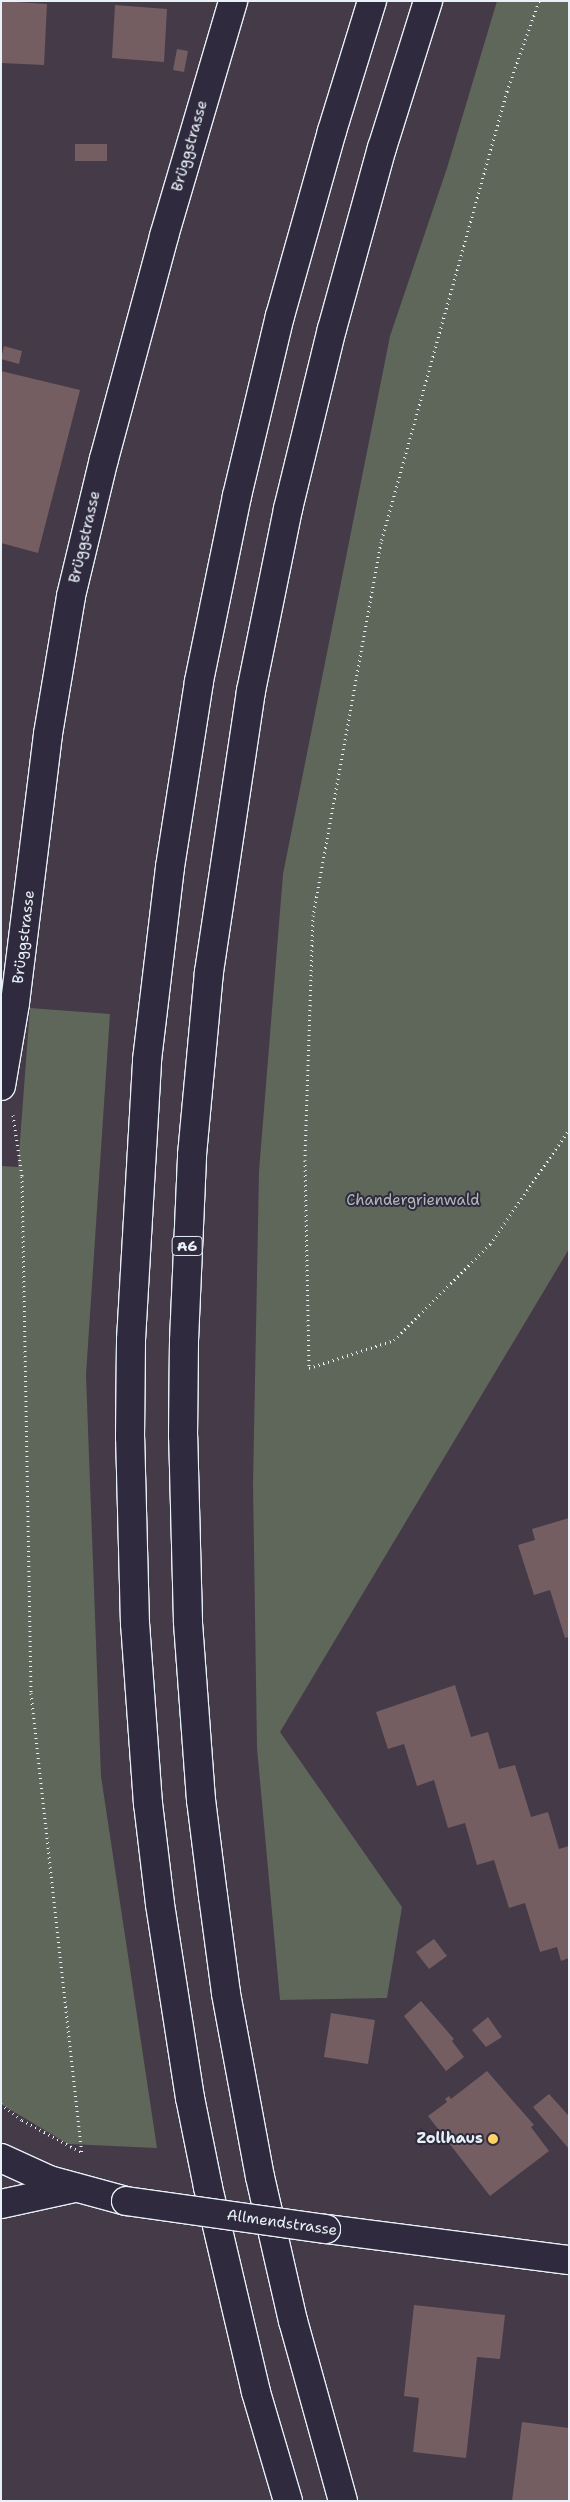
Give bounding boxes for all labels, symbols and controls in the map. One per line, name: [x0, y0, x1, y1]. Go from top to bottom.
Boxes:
street label: Brüggstrasse: [168, 98, 212, 194]
street label: Brüggstrasse: [66, 489, 104, 585]
street label: Brüggstrasse: [9, 889, 39, 985]
park label: Chandergrienwald: [346, 1192, 480, 1210]
road number: A6: [171, 1234, 203, 1258]
place label: Zollhaus: [417, 2130, 483, 2148]
marker: Zollhaus: [487, 2133, 499, 2145]
street label: Allmendstrasse: [226, 2206, 338, 2240]

